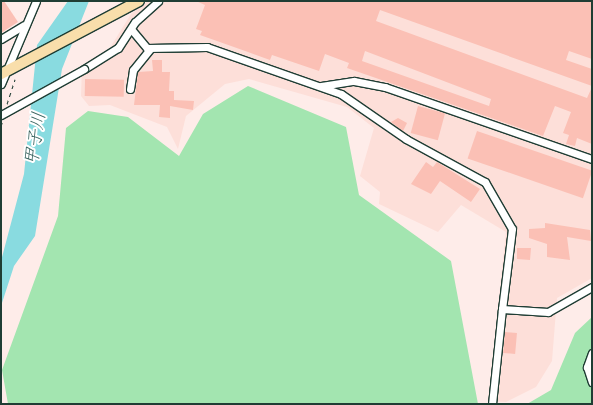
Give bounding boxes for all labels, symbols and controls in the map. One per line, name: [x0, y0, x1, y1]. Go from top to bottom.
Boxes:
water label: 甲子川: [21, 111, 51, 167]

